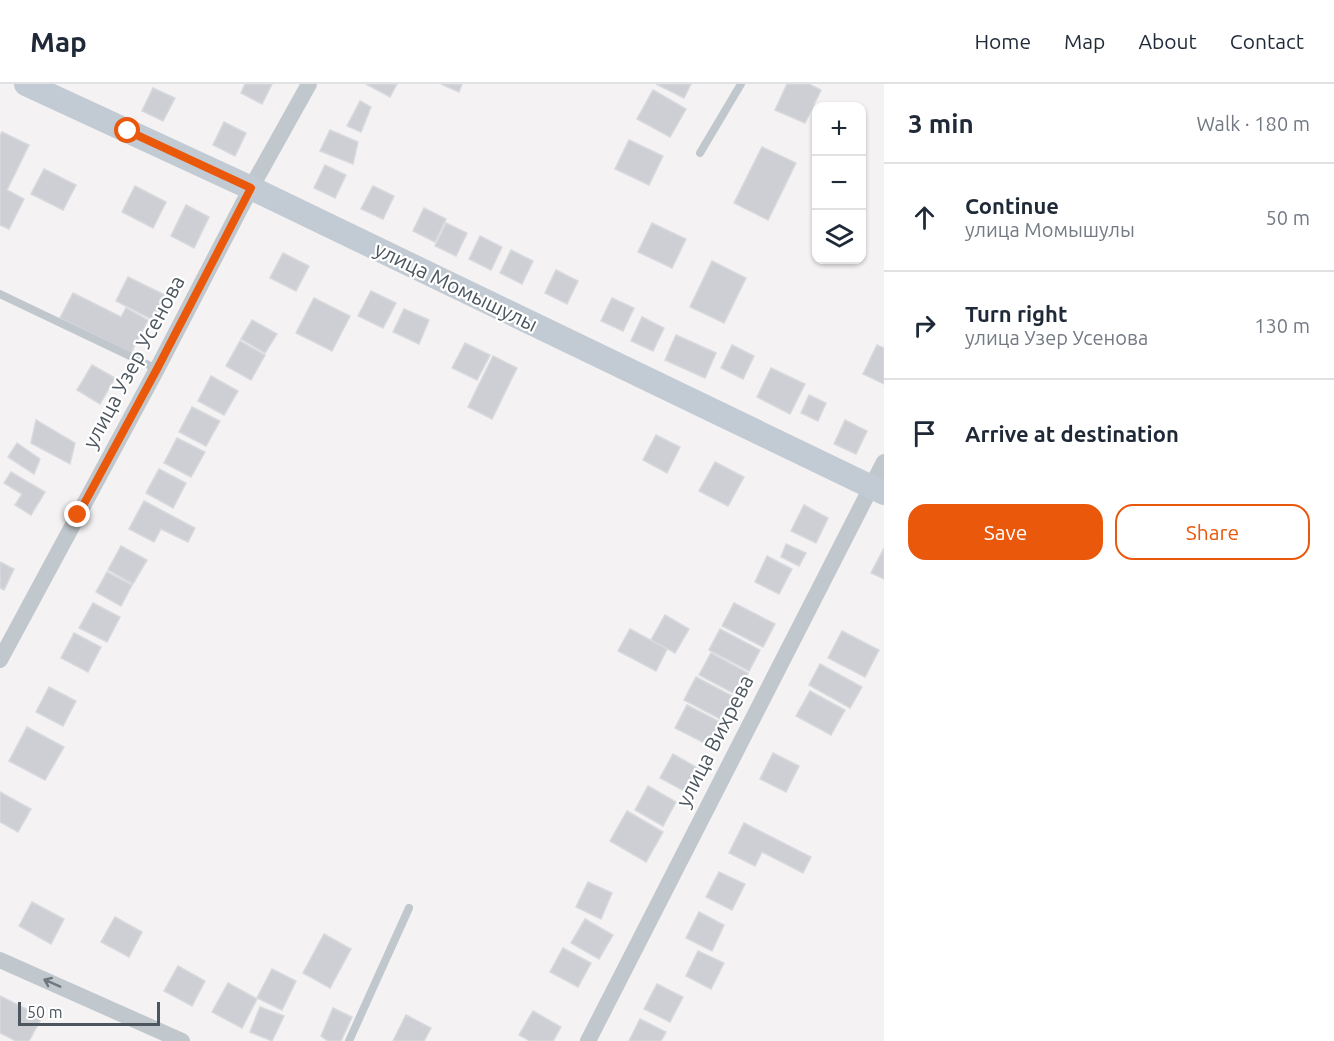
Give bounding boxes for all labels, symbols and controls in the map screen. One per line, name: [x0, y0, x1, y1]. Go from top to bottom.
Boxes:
text: Map: [30, 26, 87, 57]
text: Home: [974, 29, 1031, 53]
text: Map: [1064, 29, 1105, 53]
text: About: [1138, 29, 1197, 53]
text: Contact: [1230, 29, 1304, 53]
map controls: [812, 102, 866, 264]
button: +: [812, 102, 866, 156]
text: 3 min: [908, 109, 974, 138]
text: Walk · 180 m: [1197, 112, 1310, 135]
route start: [114, 117, 140, 143]
button: −: [812, 156, 866, 210]
text: Continue: [965, 193, 1059, 218]
icon: ahead: [908, 201, 941, 234]
text: 50 m: [1266, 206, 1310, 229]
button: layers: [812, 210, 866, 264]
text: улица Момышулы: [965, 218, 1135, 241]
street label: улица Момышулы: [371, 236, 542, 336]
street label: улица Узер Усенова: [77, 271, 189, 452]
text: Turn right: [965, 301, 1067, 326]
icon: right: [908, 309, 941, 342]
text: 130 m: [1254, 314, 1310, 337]
text: улица Узер Усенова: [965, 326, 1148, 349]
icon: arrive: [908, 417, 941, 450]
text: Arrive at destination: [965, 421, 1179, 446]
route end: [64, 501, 90, 527]
button: Save: [908, 504, 1103, 560]
button: Share: [1115, 504, 1310, 560]
street label: улица Вихрева: [671, 671, 758, 811]
one-way arrow: [43, 977, 61, 988]
scale bar: [18, 999, 160, 1026]
text: 50 m: [27, 1003, 63, 1021]

